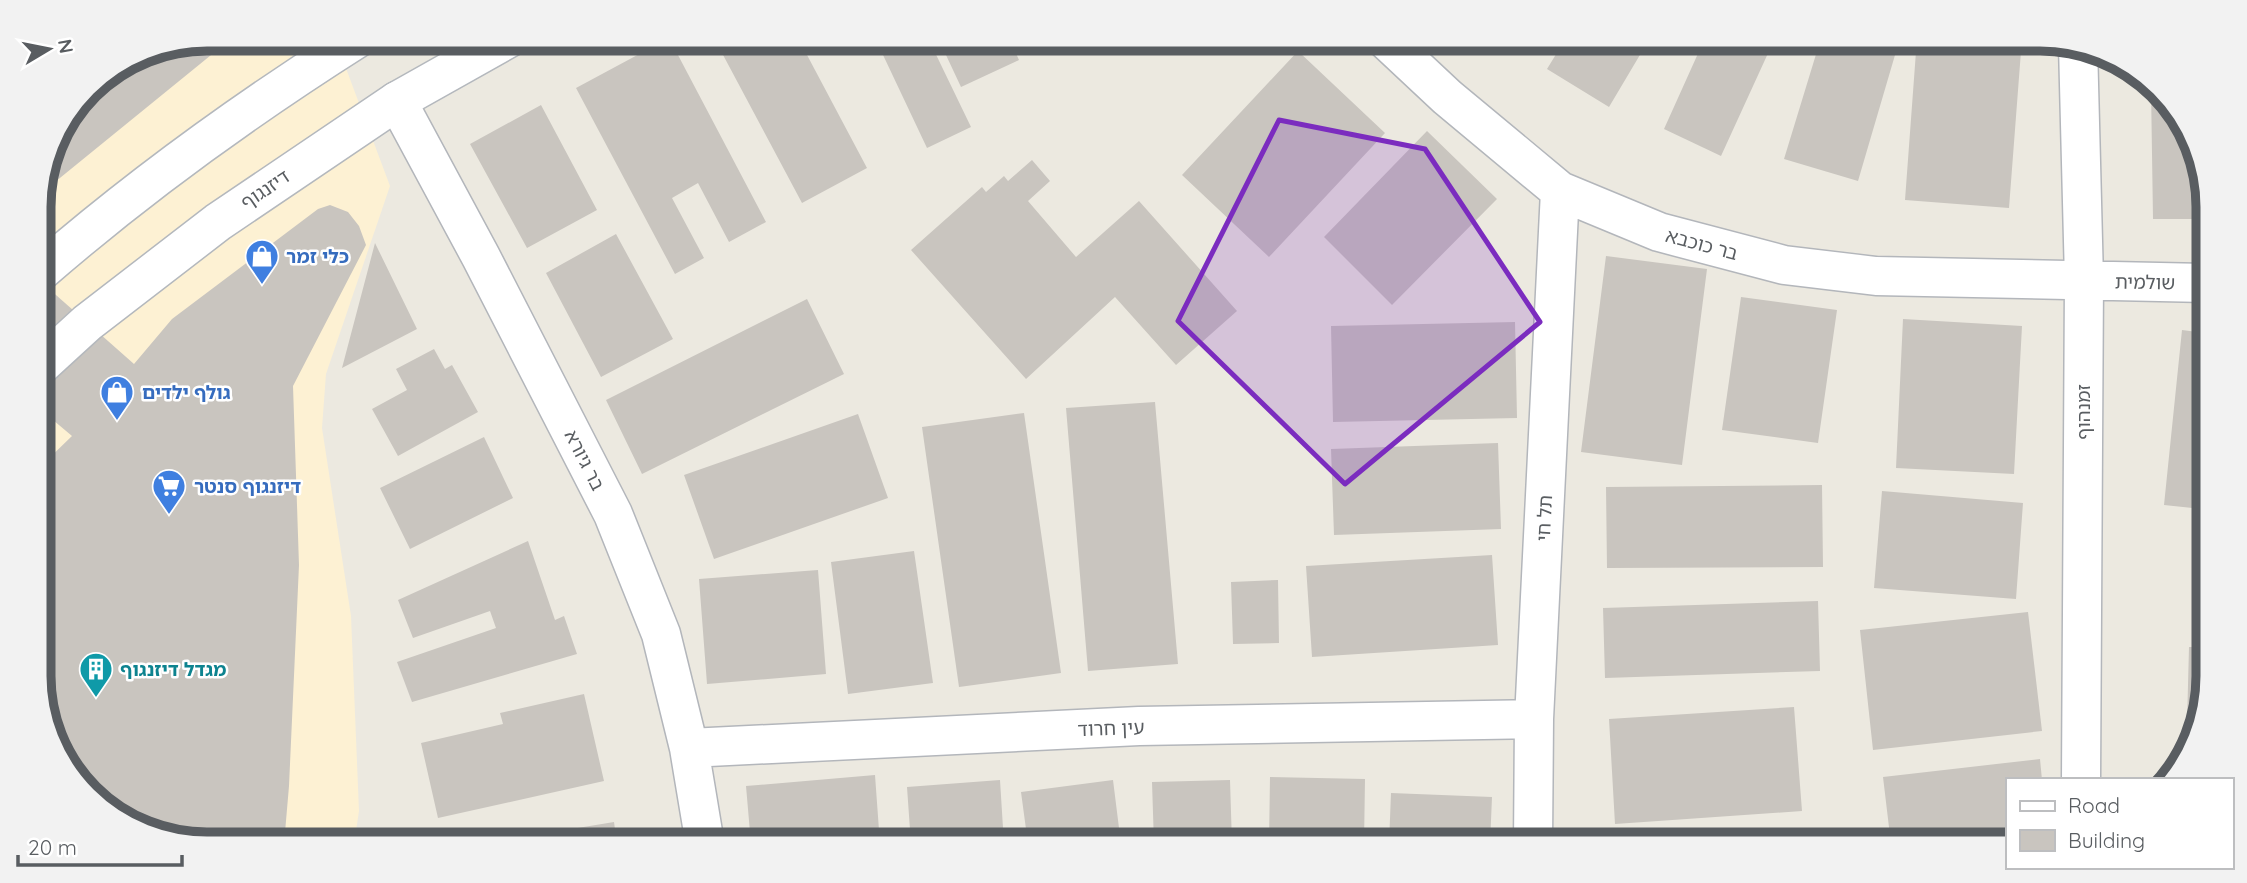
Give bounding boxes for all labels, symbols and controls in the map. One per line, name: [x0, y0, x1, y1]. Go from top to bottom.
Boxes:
north arrow: [14, 14, 84, 84]
text: N: [53, 37, 79, 55]
street label: דיזנגוף: [236, 164, 294, 214]
street label: בר כוכבא: [1663, 223, 1741, 265]
shop icon: כלי זמר: [243, 237, 281, 286]
place label: כלי זמר: [286, 244, 349, 268]
street label: שולמית: [2115, 269, 2175, 295]
shop icon: גולף ילדים: [98, 373, 136, 422]
place label: גולף ילדים: [142, 380, 231, 404]
street label: זמנהוף: [2071, 384, 2095, 440]
street label: בר גיורא: [560, 426, 611, 495]
supermarket icon: דיזנגוף סנטר: [150, 467, 188, 516]
place label: דיזנגוף סנטר: [194, 474, 301, 498]
street label: תל חי: [1531, 494, 1557, 542]
building icon: מגדל דיזנגוף: [77, 650, 115, 699]
place label: מגדל דיזנגוף: [120, 657, 226, 681]
street label: עין חרוד: [1077, 715, 1145, 741]
legend: [2006, 778, 2233, 869]
text: Road: [2068, 792, 2120, 818]
scale bar: [18, 824, 182, 868]
text: Building: [2068, 827, 2145, 853]
text: 20 m: [28, 834, 77, 860]

